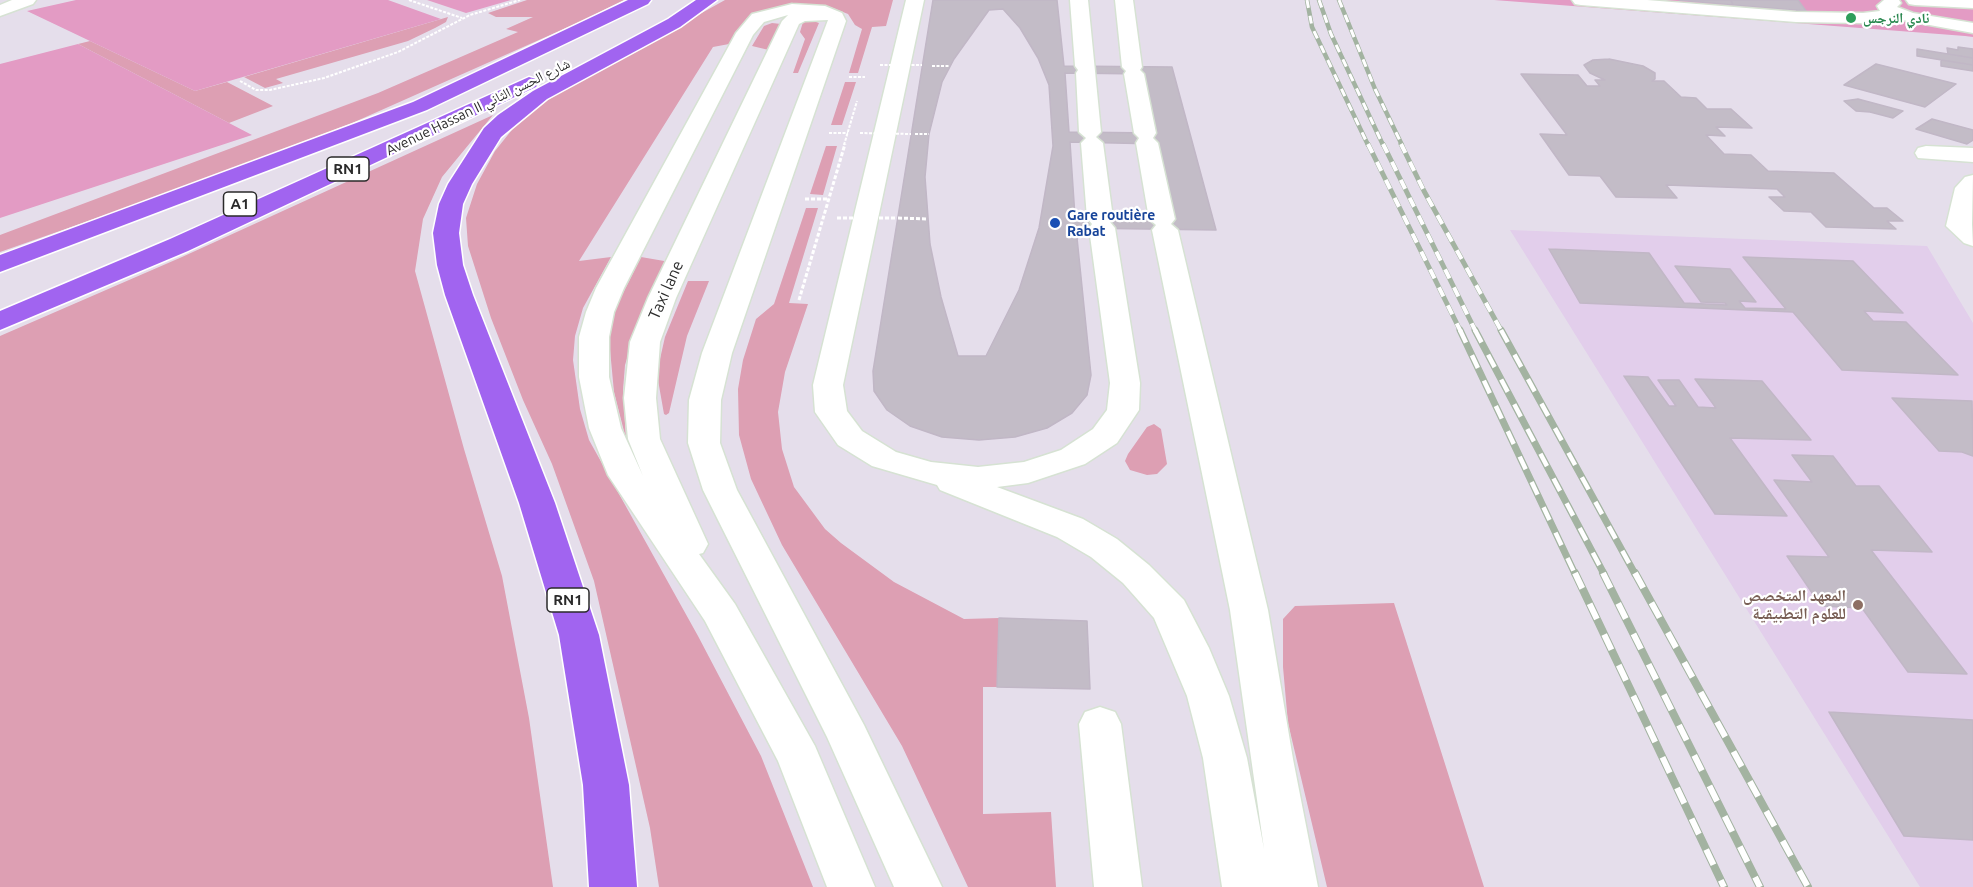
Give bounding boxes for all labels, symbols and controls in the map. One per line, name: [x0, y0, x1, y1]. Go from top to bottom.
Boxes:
place label: نادي النرجس: [1863, 10, 1929, 26]
marker: نادي النرجس: [1844, 11, 1858, 25]
street label: Avenue Hassan II شارع الحسن الثاني: [383, 55, 573, 159]
road number: RN1: [327, 157, 369, 181]
road number: A1: [224, 192, 256, 216]
place label: Gare routière Rabat: [1067, 207, 1155, 240]
marker: Gare routière Rabat: [1048, 216, 1062, 230]
street label: Taxi lane: [645, 258, 687, 322]
place label: المعهد المتخصص للعلوم التطبيقية: [1743, 586, 1846, 624]
road number: RN1: [547, 588, 589, 612]
marker: المعهد المتخصص للعلوم التطبيقية: [1851, 598, 1865, 612]

